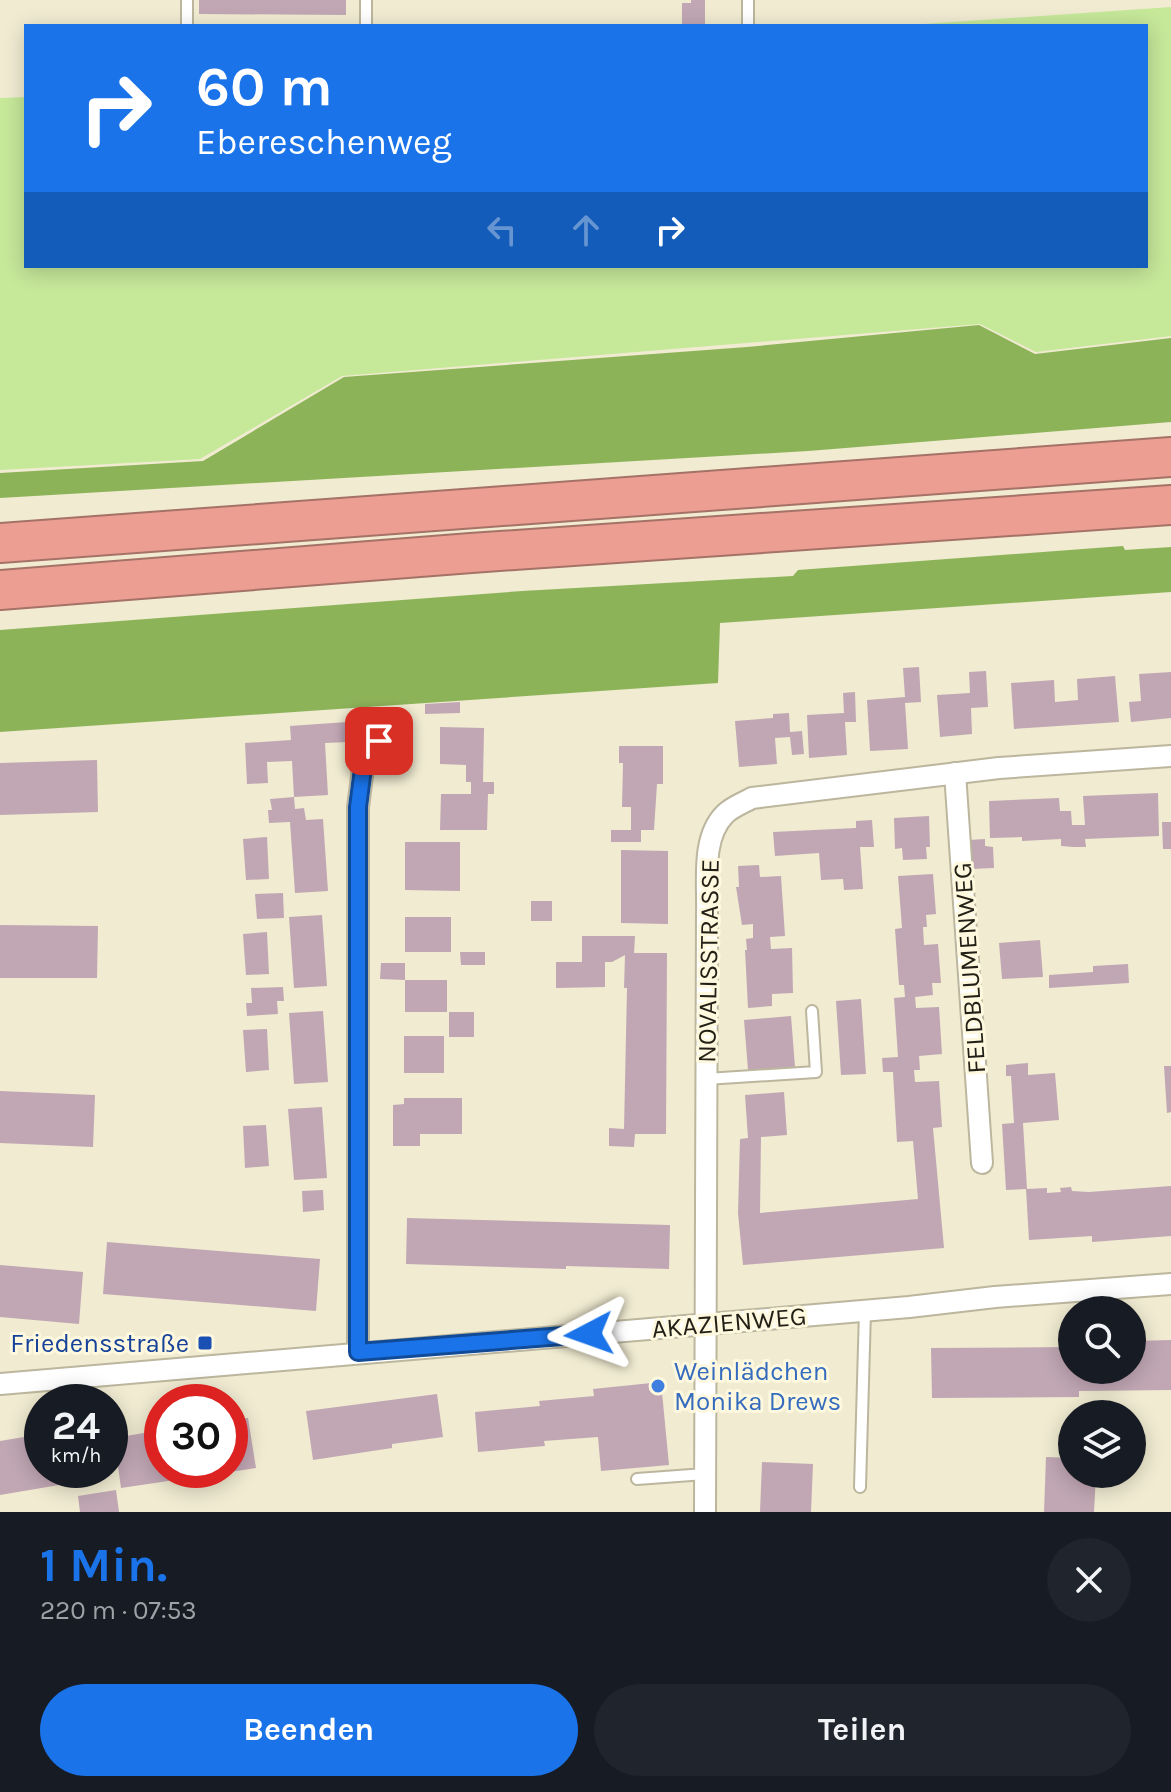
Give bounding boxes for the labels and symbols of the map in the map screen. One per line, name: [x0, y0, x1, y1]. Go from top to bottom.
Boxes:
pin: [345, 707, 413, 775]
street label: NOVALISSTRASSE: [691, 859, 726, 1063]
street label: FELDBLUMENWEG: [947, 861, 992, 1075]
position arrow: [547, 1292, 631, 1376]
street label: AKAZIENWEG: [650, 1300, 808, 1345]
place label: Friedensstraße: [10, 1328, 189, 1359]
marker: Friedensstraße: [196, 1334, 214, 1352]
place label: Weinlädchen Monika Drews: [674, 1356, 841, 1417]
marker: Weinlädchen Monika Drews: [649, 1377, 667, 1395]
speed limit sign: 30: [144, 1384, 248, 1488]

